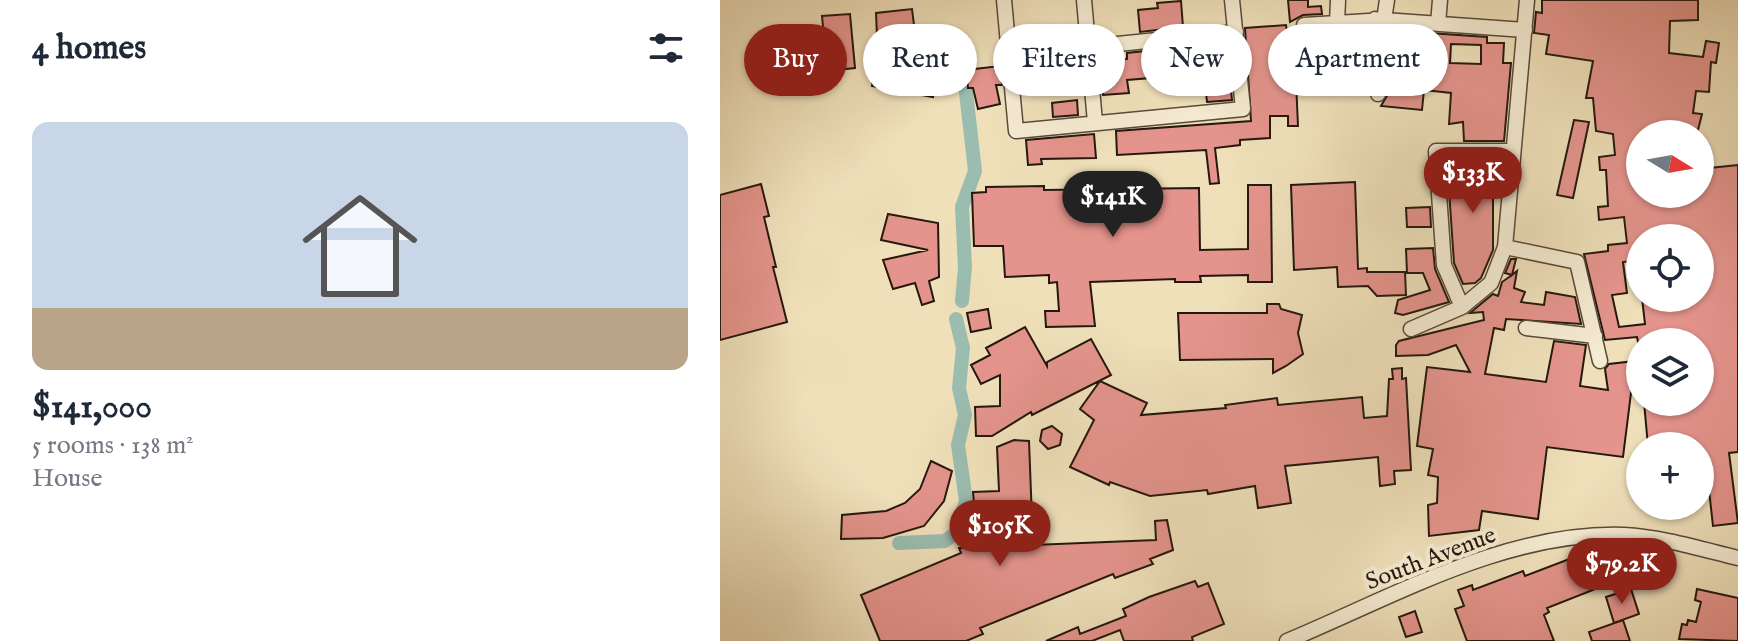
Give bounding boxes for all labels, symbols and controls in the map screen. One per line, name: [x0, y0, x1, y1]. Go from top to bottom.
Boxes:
chip: Buy: [744, 24, 847, 96]
chip: Rent: [863, 24, 977, 96]
chip: Filters: [993, 24, 1125, 96]
chip: New: [1141, 24, 1252, 96]
chip: Apartment: [1268, 24, 1448, 96]
icon: filters: [644, 26, 688, 70]
text: 4 homes: [32, 27, 146, 70]
north arrow: [1626, 120, 1714, 208]
map controls: [1626, 120, 1714, 520]
pin: $133K: [1417, 147, 1529, 215]
text: $133K: [1442, 156, 1504, 189]
pin: $141K: [1057, 171, 1169, 239]
icon: home: [288, 174, 432, 318]
text: $141K: [1080, 180, 1146, 213]
button: locate: [1626, 224, 1714, 312]
button: layers: [1626, 328, 1714, 416]
text: $141,000: [32, 386, 152, 429]
text: 5 rooms · 138 m²: [32, 429, 194, 462]
button: +: [1626, 432, 1714, 520]
text: House: [32, 462, 102, 495]
pin: $105K: [944, 500, 1056, 568]
text: $105K: [968, 509, 1032, 542]
street label: South Avenue: [1361, 520, 1501, 598]
pin: $79.2K: [1557, 538, 1687, 606]
text: $79.2K: [1585, 547, 1659, 580]

